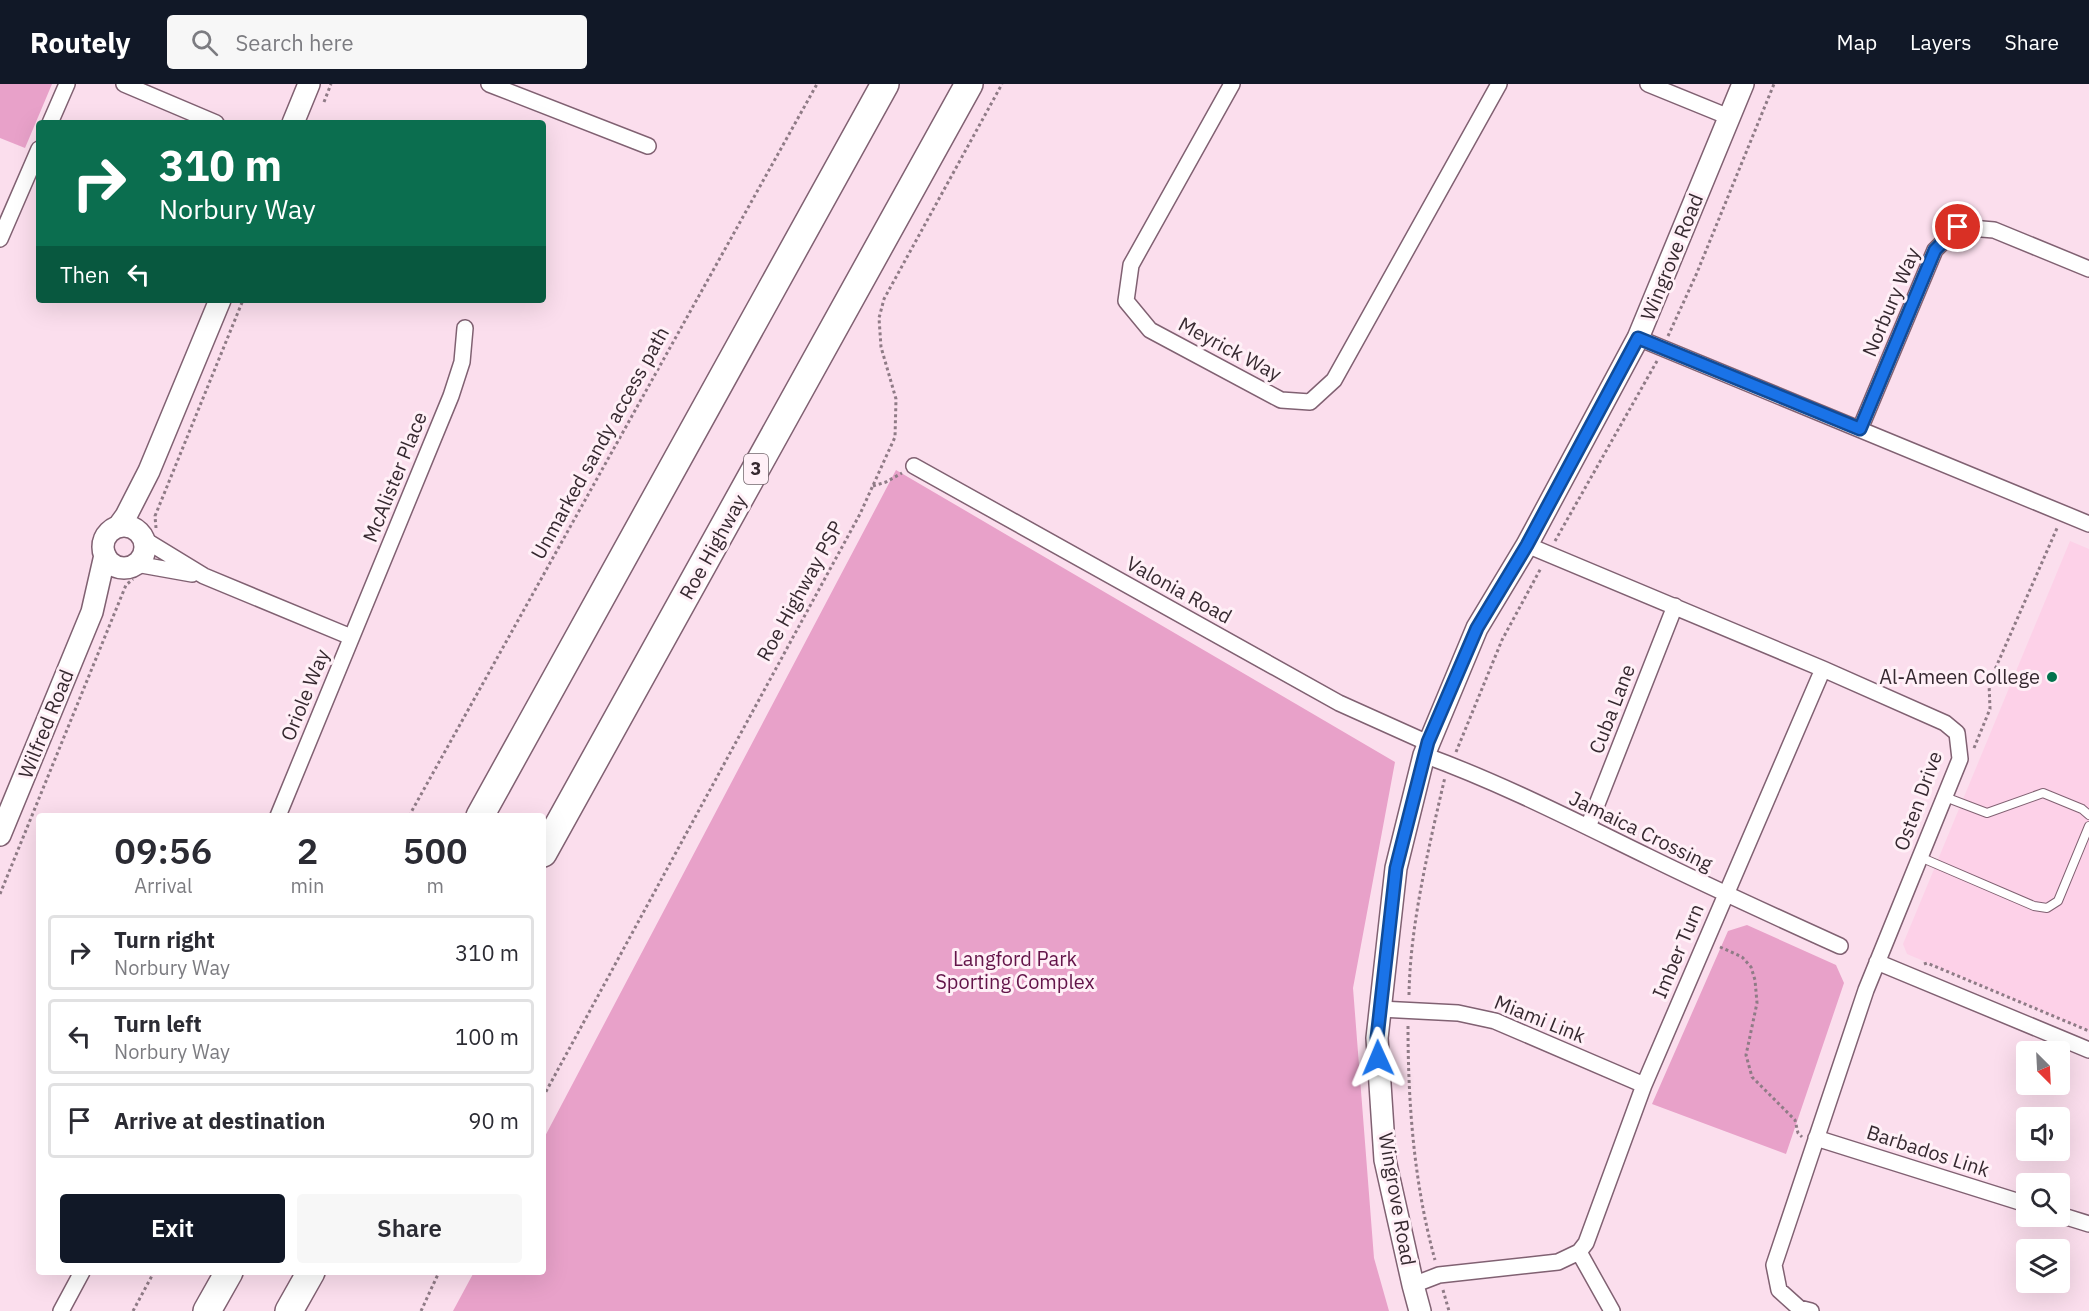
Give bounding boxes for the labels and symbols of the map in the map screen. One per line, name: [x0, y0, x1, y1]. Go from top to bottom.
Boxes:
street label: Wingrove Road: [1634, 189, 1709, 324]
pin: [1932, 201, 1983, 252]
street label: Norbury Way: [1855, 243, 1926, 360]
street label: Meyrick Way: [1174, 310, 1286, 387]
street label: Unmarked sandy access path: [524, 322, 675, 564]
street label: McAlister Place: [356, 408, 433, 546]
road number: 3: [744, 454, 768, 484]
street label: Roe Highway: [673, 489, 753, 604]
street label: Roe Highway PSP: [750, 516, 849, 666]
street label: Valonia Road: [1122, 549, 1237, 630]
street label: Oriole Way: [274, 645, 335, 745]
street label: Cuba Lane: [1582, 660, 1641, 757]
place label: Al-Ameen College: [1879, 663, 2040, 690]
street label: Wilfred Road: [11, 665, 80, 782]
marker: Al-Ameen College: [2045, 670, 2059, 684]
street label: Osten Drive: [1887, 747, 1948, 854]
street label: Jamaica Crossing: [1565, 784, 1718, 877]
street label: Imber Turn: [1645, 899, 1710, 1002]
park label: Langford Park Sporting Complex: [935, 945, 1095, 995]
street label: Miami Link: [1491, 988, 1590, 1049]
position arrow: [1346, 1026, 1410, 1090]
north arrow: [2016, 1041, 2070, 1095]
street label: Barbados Link: [1863, 1118, 1993, 1183]
street label: Wingrove Road: [1373, 1130, 1422, 1267]

